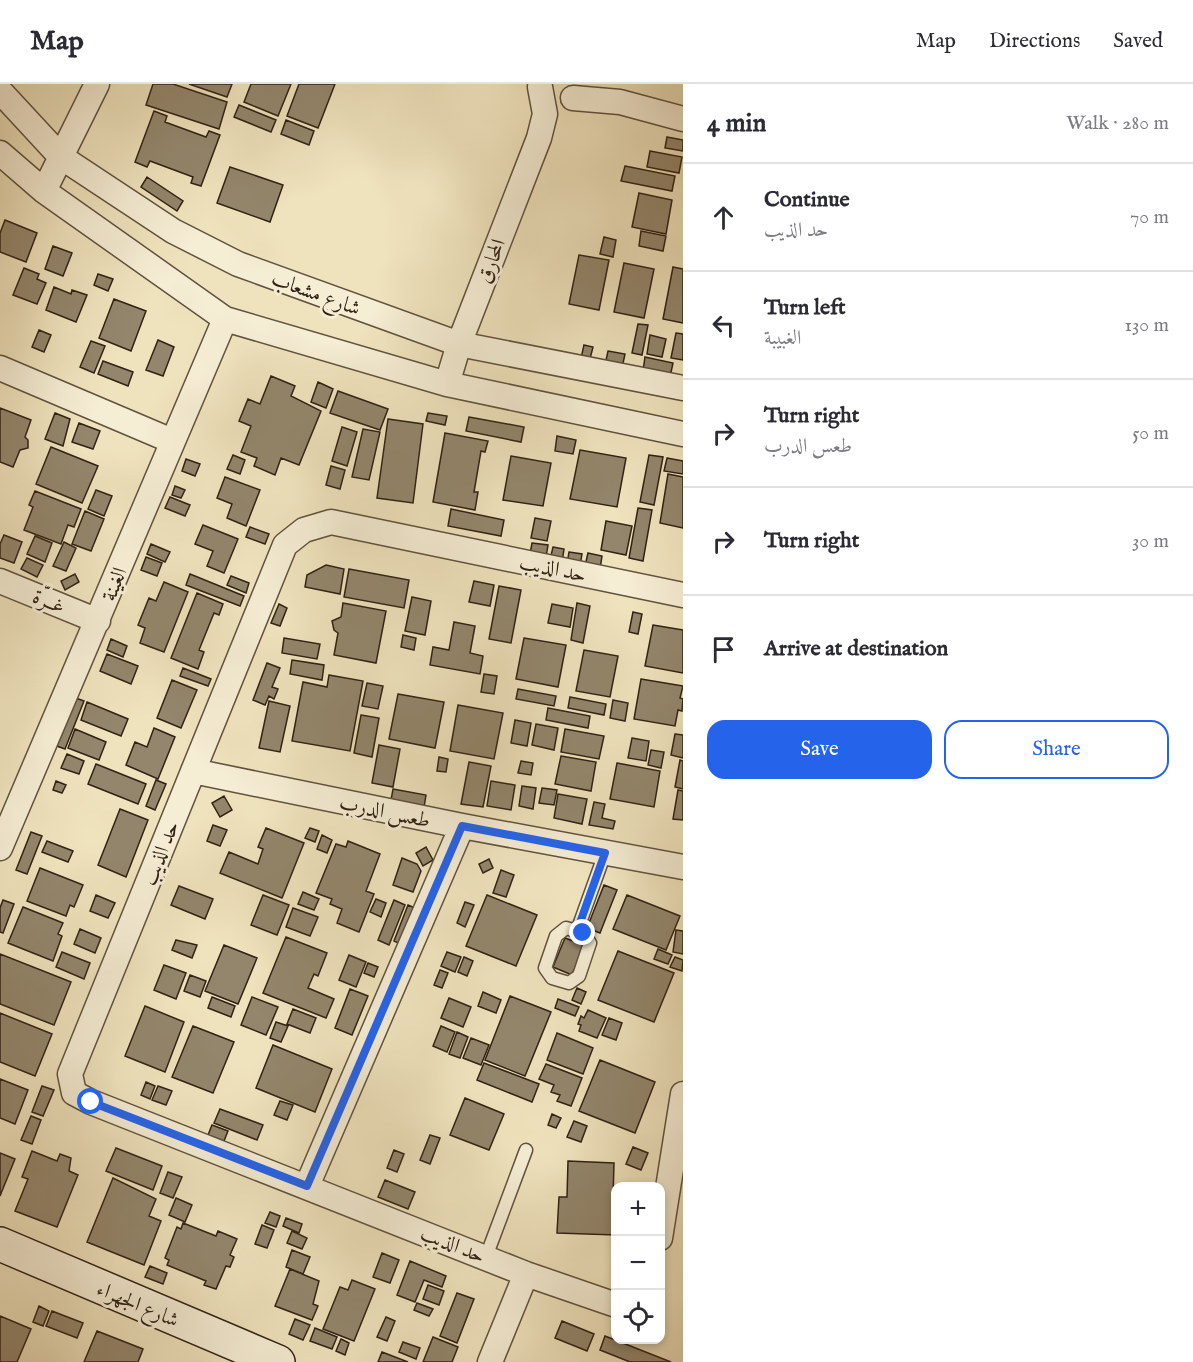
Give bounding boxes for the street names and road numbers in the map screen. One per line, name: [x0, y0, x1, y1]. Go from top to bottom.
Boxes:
street label: المحارق: [472, 235, 513, 288]
street label: شارع مشعاب: [266, 266, 364, 326]
street label: حد الذيب: [517, 549, 588, 590]
street label: الغينة: [96, 564, 134, 605]
street label: غــرّة: [28, 581, 70, 621]
street label: طعس الدرب: [337, 790, 433, 835]
street label: حد الذيب: [136, 817, 187, 890]
street label: حد الذيب: [416, 1220, 489, 1271]
street label: شارع الجهراء: [91, 1276, 183, 1338]

